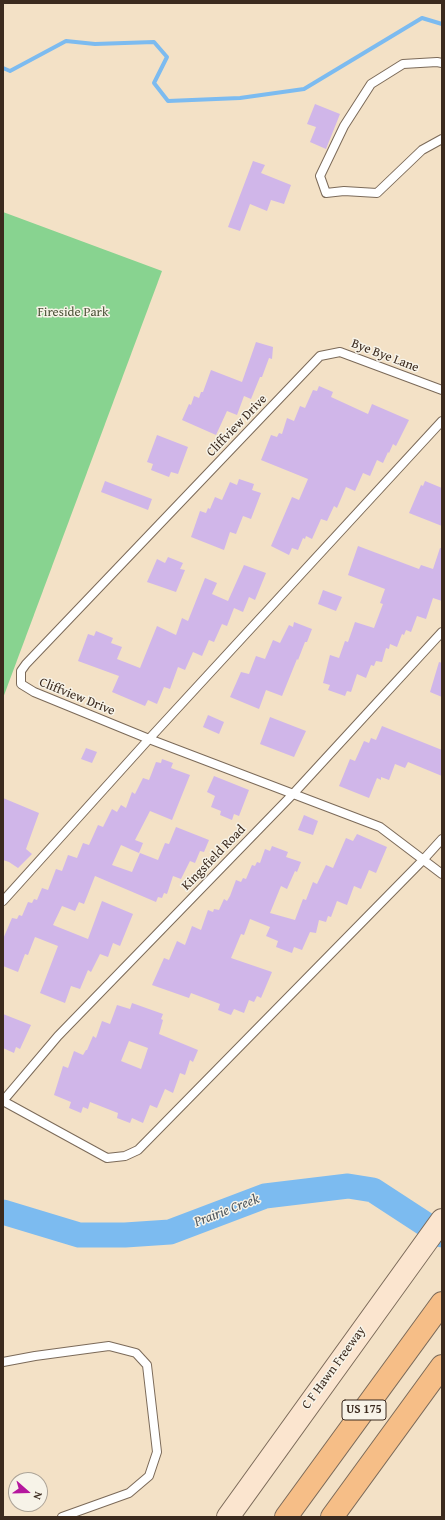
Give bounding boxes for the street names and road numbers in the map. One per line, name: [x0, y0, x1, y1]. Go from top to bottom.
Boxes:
street label: Bye Bye Lane: [349, 336, 421, 376]
street label: Cliffview Drive: [204, 392, 270, 460]
street label: Cliffview Drive: [37, 675, 117, 719]
street label: Kingsfield Road: [179, 822, 249, 894]
street label: C F Hawn Freeway: [299, 1324, 369, 1412]
road number: US 175: [342, 1400, 386, 1420]

